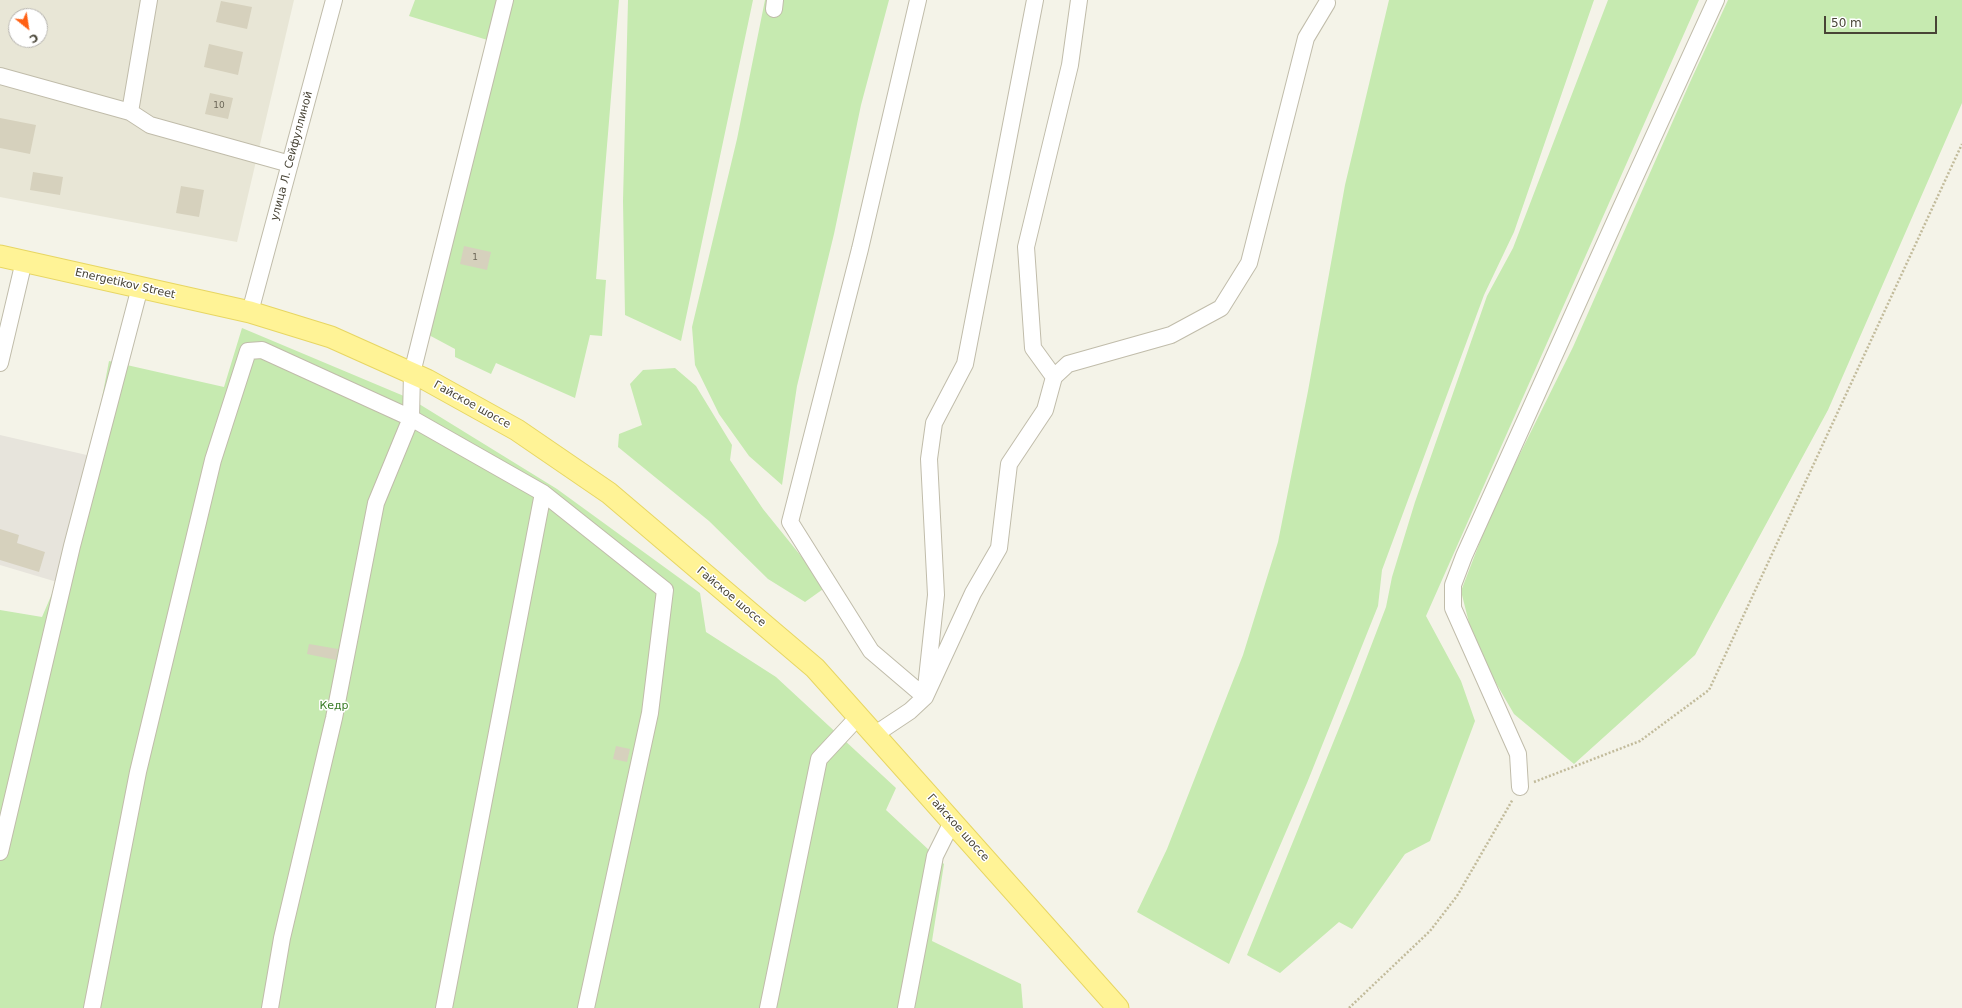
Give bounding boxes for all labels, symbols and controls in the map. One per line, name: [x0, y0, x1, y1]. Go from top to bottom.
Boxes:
north arrow: [8, 8, 48, 48]
scale bar: [1826, 8, 1939, 34]
text: 50 m: [1831, 16, 1862, 30]
text: С: [27, 30, 41, 46]
street label: улица Л. Сейфуллиной: [268, 90, 316, 222]
house number: 10: [213, 101, 225, 111]
house number: 1: [472, 253, 478, 263]
street label: Energetikov Street: [74, 266, 176, 302]
street label: Гайское шоссе: [431, 378, 513, 432]
street label: Гайское шоссе: [694, 564, 768, 630]
park label: Кедр: [319, 699, 349, 713]
street label: Гайское шоссе: [924, 792, 992, 864]

